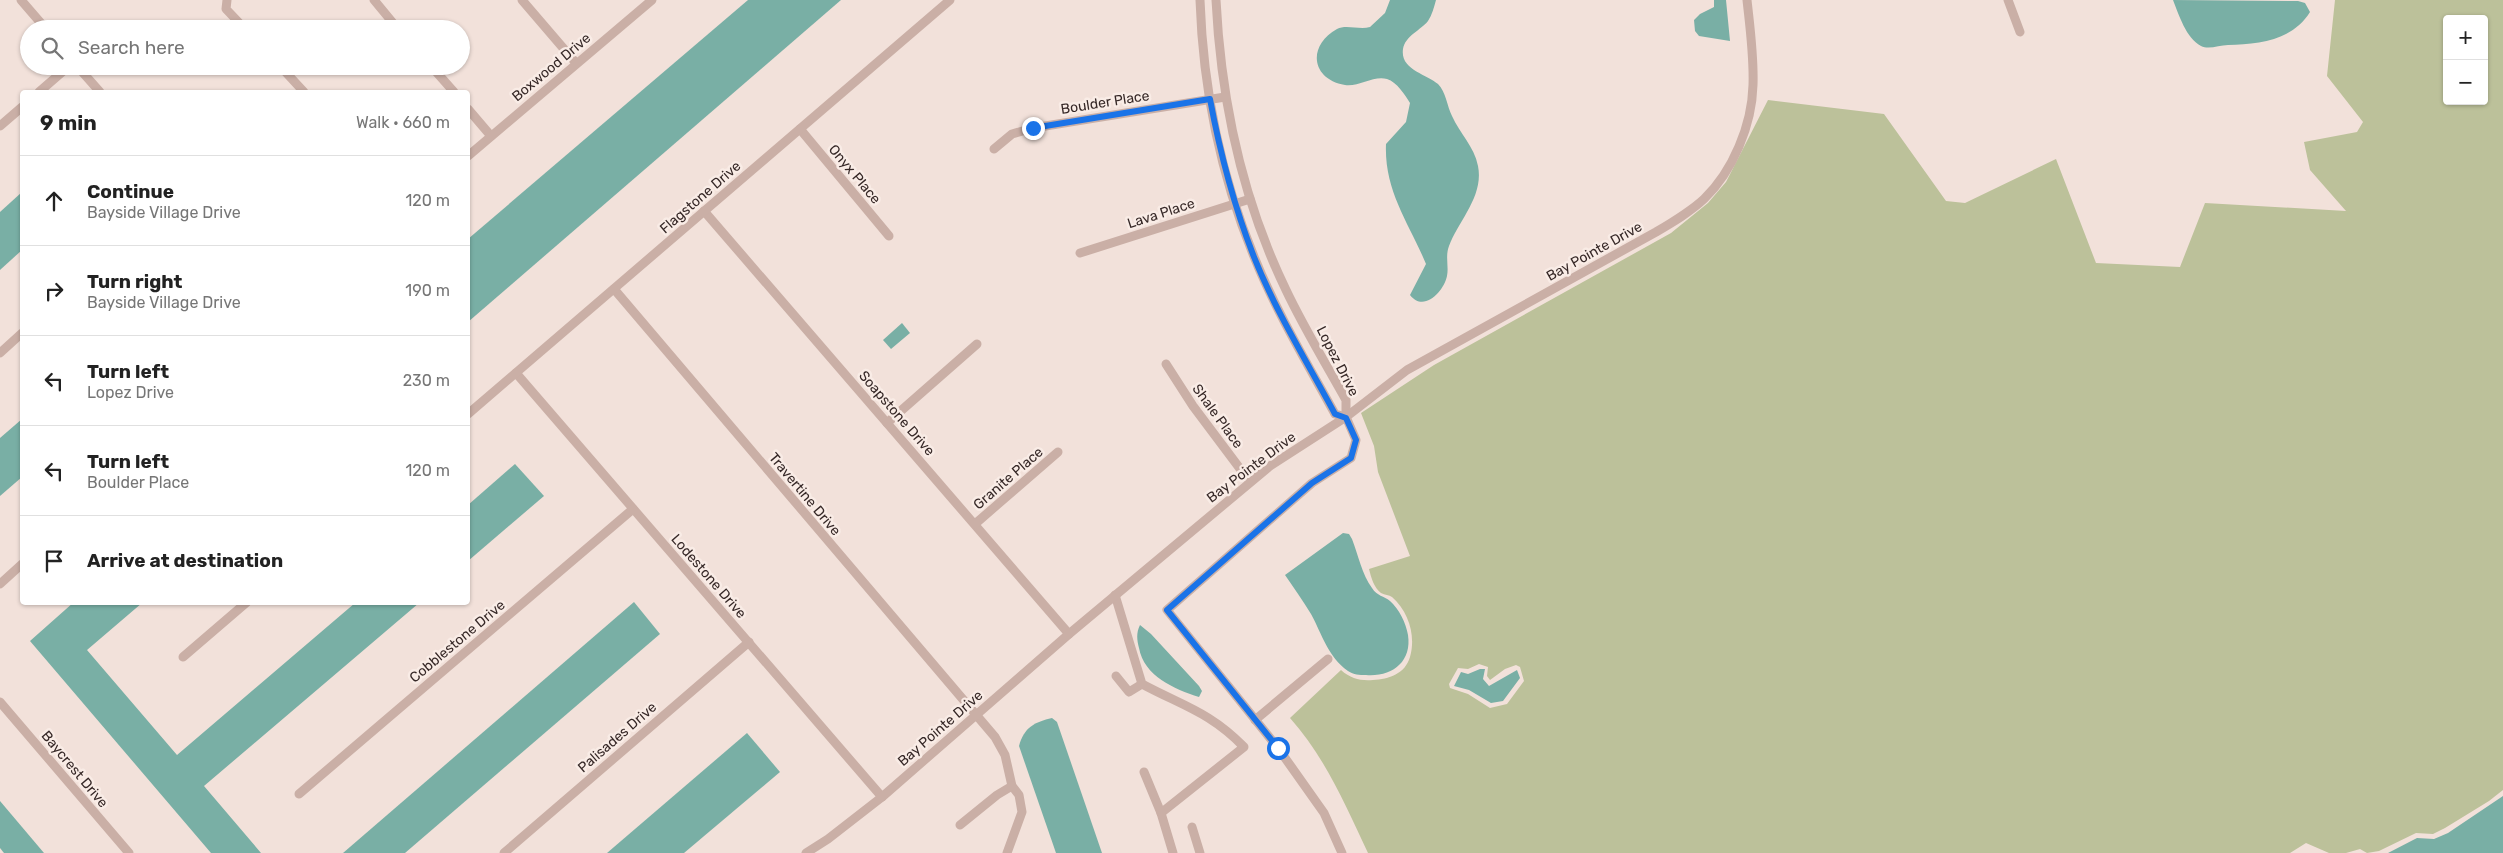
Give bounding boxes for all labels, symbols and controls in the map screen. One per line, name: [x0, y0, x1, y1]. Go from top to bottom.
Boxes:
map controls: [2443, 15, 2488, 105]
button: +: [2443, 15, 2488, 60]
search box: [20, 20, 470, 75]
street label: Boxwood Drive: [509, 29, 594, 105]
icon: search: [38, 34, 66, 62]
text: Search here: [78, 36, 185, 59]
button: −: [2443, 60, 2488, 105]
street label: Boulder Place: [1060, 87, 1151, 118]
text: 9 min: [40, 110, 97, 135]
text: Walk · 660 m: [356, 113, 450, 132]
route end: [1022, 117, 1045, 140]
street label: Onyx Place: [825, 141, 884, 208]
street label: Flagstone Drive: [656, 157, 744, 237]
text: Continue: [87, 180, 174, 203]
icon: ahead: [40, 187, 68, 215]
text: 120 m: [405, 191, 450, 210]
street label: Lava Place: [1125, 195, 1197, 232]
text: Bayside Village Drive: [87, 203, 241, 222]
street label: Bay Pointe Drive: [1543, 218, 1645, 285]
text: Turn right: [87, 270, 182, 293]
icon: right: [40, 277, 68, 305]
text: 190 m: [405, 281, 450, 300]
text: Bayside Village Drive: [87, 293, 241, 312]
street label: Lopez Drive: [1313, 323, 1362, 399]
text: Turn left: [87, 360, 169, 383]
icon: left: [40, 367, 68, 395]
street label: Soapstone Drive: [855, 367, 938, 459]
text: 230 m: [403, 371, 450, 390]
street label: Shale Place: [1189, 381, 1247, 452]
text: Lopez Drive: [87, 383, 174, 402]
street label: Bay Pointe Drive: [1204, 428, 1299, 506]
street label: Granite Place: [970, 443, 1047, 513]
text: Turn left: [87, 450, 169, 473]
street label: Travertine Drive: [765, 450, 844, 539]
icon: left: [40, 457, 68, 485]
text: 120 m: [405, 461, 450, 480]
text: Boulder Place: [87, 473, 189, 492]
street label: Lodestone Drive: [667, 531, 750, 622]
icon: arrive: [40, 547, 68, 575]
text: Arrive at destination: [87, 549, 283, 572]
street label: Cobblestone Drive: [406, 596, 509, 686]
street label: Bay Pointe Drive: [894, 687, 986, 770]
street label: Palisades Drive: [575, 698, 660, 776]
street label: Baycrest Drive: [38, 728, 112, 811]
route start: [1267, 737, 1290, 760]

